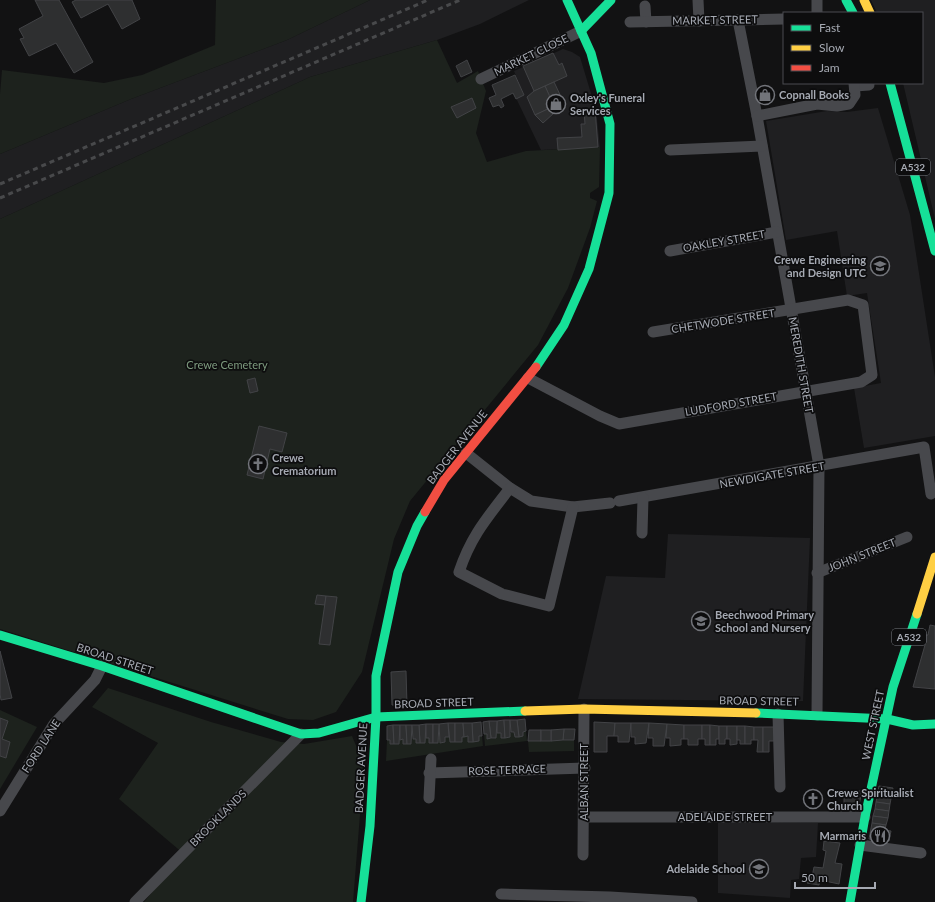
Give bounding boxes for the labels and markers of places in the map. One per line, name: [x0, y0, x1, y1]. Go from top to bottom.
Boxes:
shop icon: Copnall Books: [754, 84, 776, 106]
place label: Copnall Books: [779, 88, 849, 101]
place label: Oxley's Funeral Services: [570, 91, 645, 117]
shop icon: Oxley's Funeral Services: [545, 93, 567, 115]
place label: Crewe Engineering and Design UTC: [774, 253, 867, 279]
school or university icon: Crewe Engineering and Design UTC: [869, 255, 891, 277]
place label: Crewe Crematorium: [272, 451, 336, 477]
church icon: Crewe Crematorium: [247, 453, 269, 475]
place label: Beechwood Primary School and Nursery: [715, 608, 814, 634]
school or university icon: Beechwood Primary School and Nursery: [690, 610, 712, 632]
place label: Crewe Spiritualist Church: [827, 786, 914, 812]
church icon: Crewe Spiritualist Church: [802, 788, 824, 810]
restaurant icon: Marmaris: [869, 825, 891, 847]
place label: Marmaris: [820, 829, 866, 842]
school or university icon: Adelaide School: [748, 858, 770, 880]
place label: Adelaide School: [666, 862, 745, 875]

